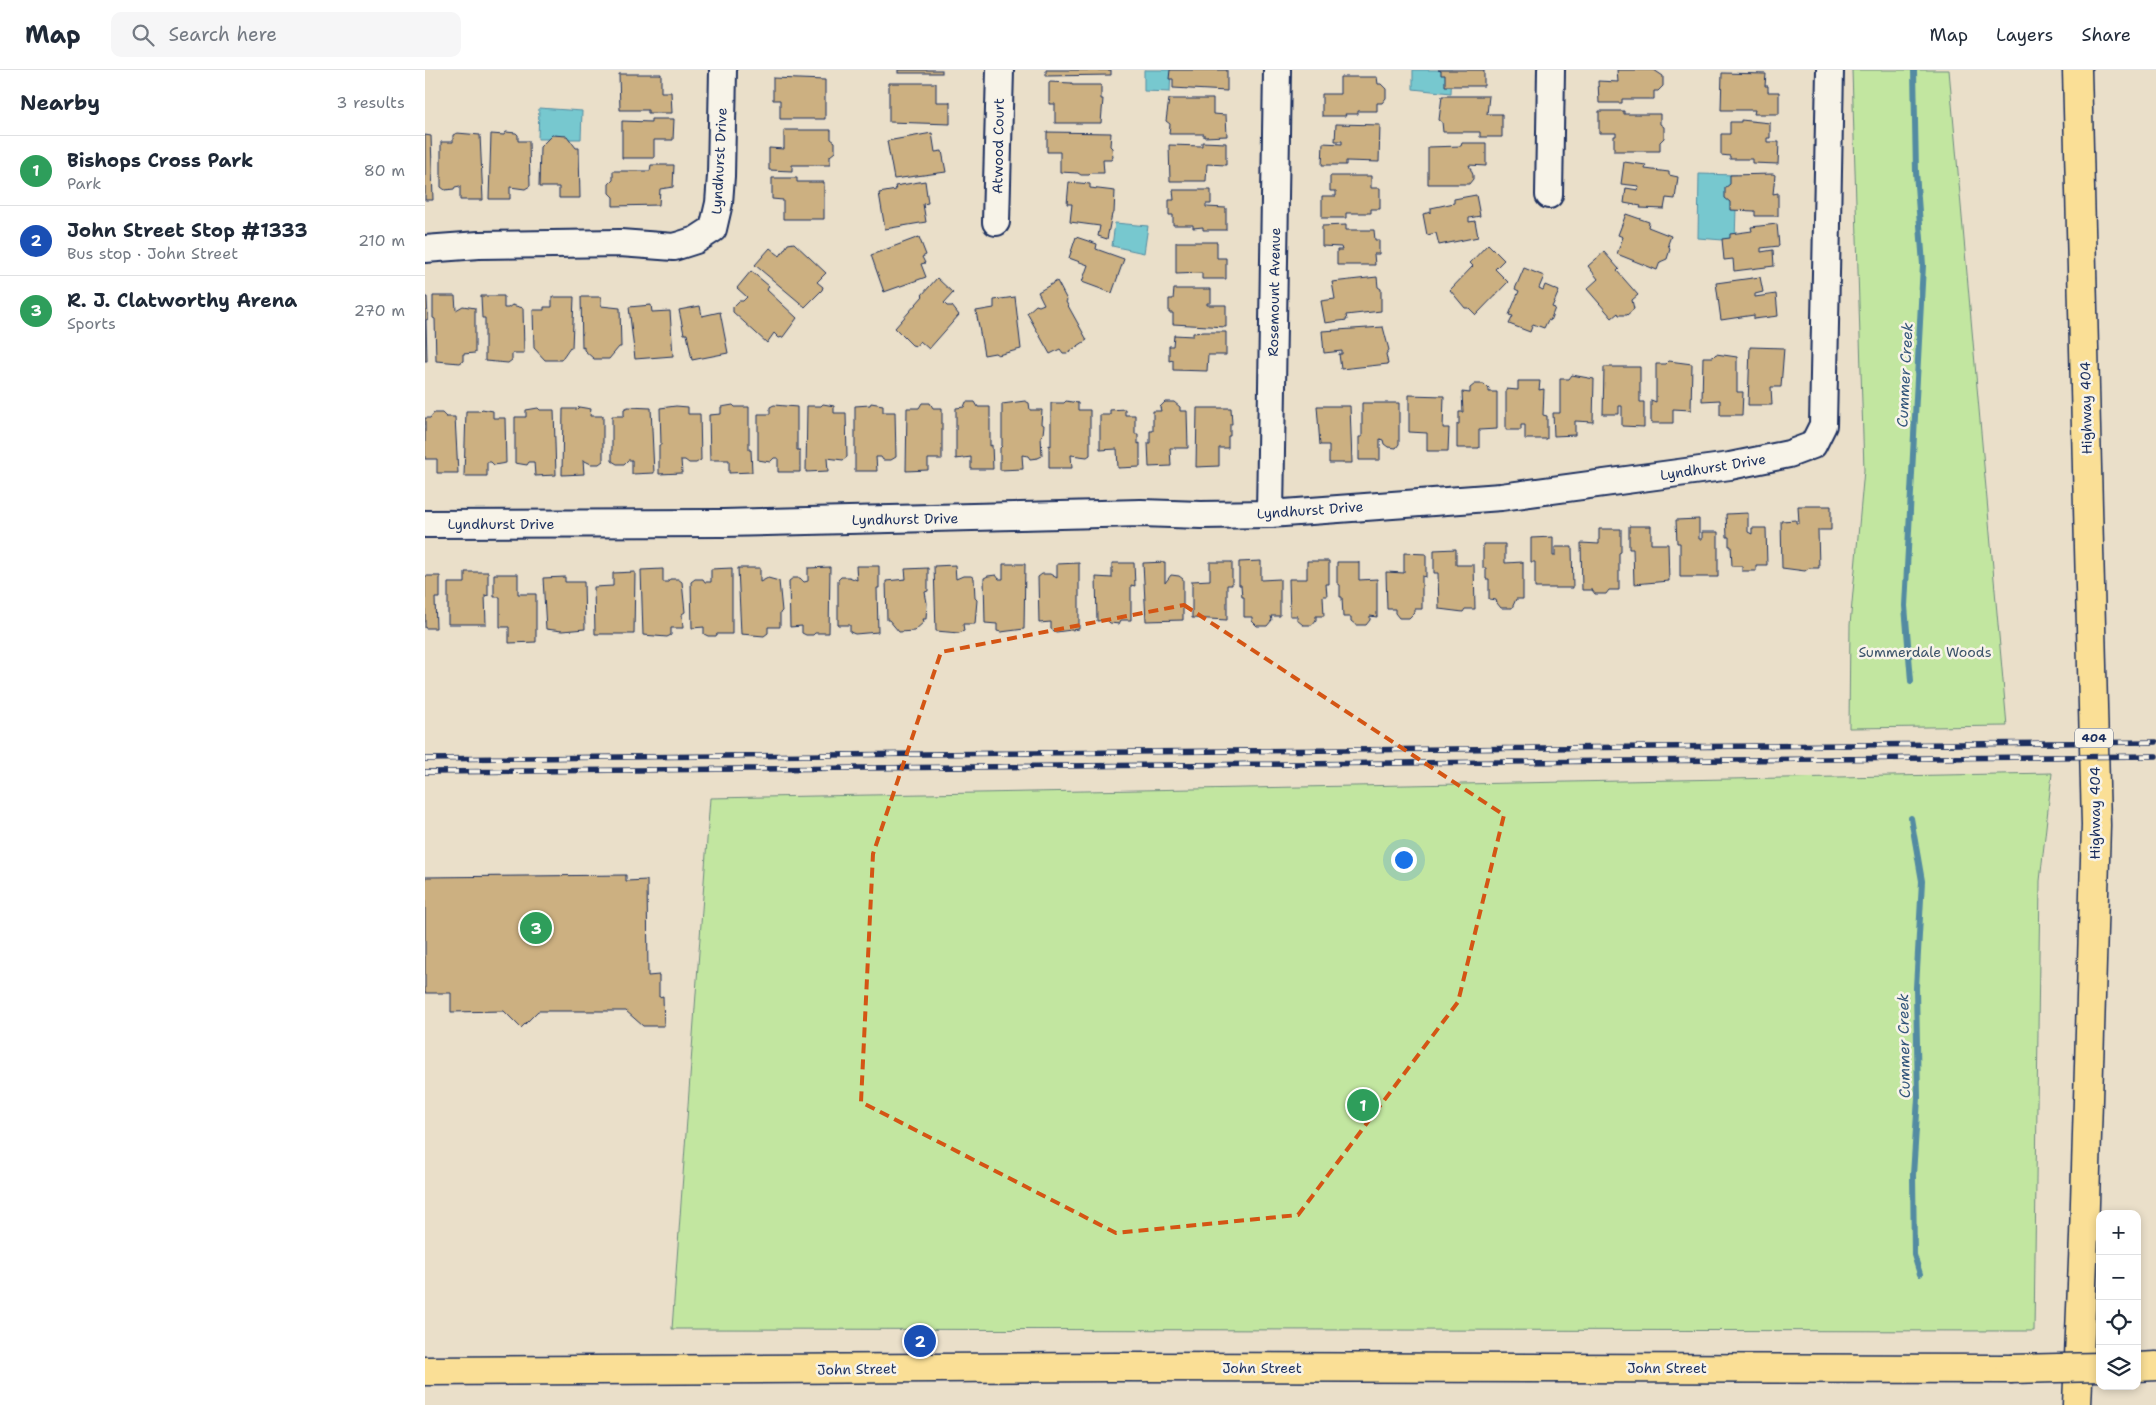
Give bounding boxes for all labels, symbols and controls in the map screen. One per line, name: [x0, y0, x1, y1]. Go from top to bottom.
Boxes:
search box: [111, 12, 461, 57]
text: Map: [25, 19, 81, 51]
icon: search: [129, 21, 157, 49]
text: Search here: [169, 22, 277, 47]
text: Map: [1930, 23, 1968, 47]
text: Layers: [1996, 23, 2053, 47]
text: Share: [2081, 23, 2131, 47]
text: Nearby: [20, 89, 100, 117]
text: 3 results: [336, 92, 405, 113]
street label: Atwood Court: [988, 98, 1008, 194]
street label: Lyndhurst Drive: [707, 107, 731, 215]
text: Bishops Cross Park: [67, 148, 254, 173]
text: 1: [32, 160, 40, 181]
text: 80 m: [364, 160, 405, 181]
text: Park: [67, 173, 101, 194]
text: John Street Stop #1333: [67, 218, 307, 243]
street label: Rosemount Avenue: [1264, 227, 1284, 357]
text: 2: [30, 230, 42, 251]
text: 210 m: [358, 230, 405, 251]
text: Bus stop · John Street: [67, 243, 238, 264]
text: R. J. Clatworthy Arena: [67, 288, 297, 313]
text: 3: [30, 300, 42, 321]
text: 270 m: [354, 300, 405, 321]
text: Sports: [67, 313, 116, 334]
water label: Cummer Creek: [1892, 322, 1918, 428]
street label: Highway 404: [2076, 361, 2096, 455]
street label: Lyndhurst Drive: [1659, 450, 1767, 484]
street label: Lyndhurst Drive: [1256, 497, 1364, 523]
street label: Lyndhurst Drive: [851, 509, 959, 529]
street label: Lyndhurst Drive: [448, 515, 555, 533]
park label: Summerdale Woods: [1858, 643, 1992, 661]
road number: 404: [2075, 728, 2113, 748]
street label: Highway 404: [2086, 766, 2104, 859]
your location: [1391, 847, 1417, 873]
pin: 3: [520, 909, 552, 947]
water label: Cummer Creek: [1893, 993, 1915, 1099]
pin: 1: [1347, 1086, 1379, 1124]
map controls: [2096, 1210, 2141, 1390]
button: +: [2096, 1210, 2141, 1255]
button: −: [2096, 1255, 2141, 1300]
button: locate: [2096, 1300, 2141, 1345]
pin: 2: [904, 1322, 936, 1360]
button: layers: [2096, 1345, 2141, 1390]
street label: John Street: [817, 1359, 897, 1379]
street label: John Street: [1222, 1359, 1302, 1377]
street label: John Street: [1627, 1359, 1707, 1377]

